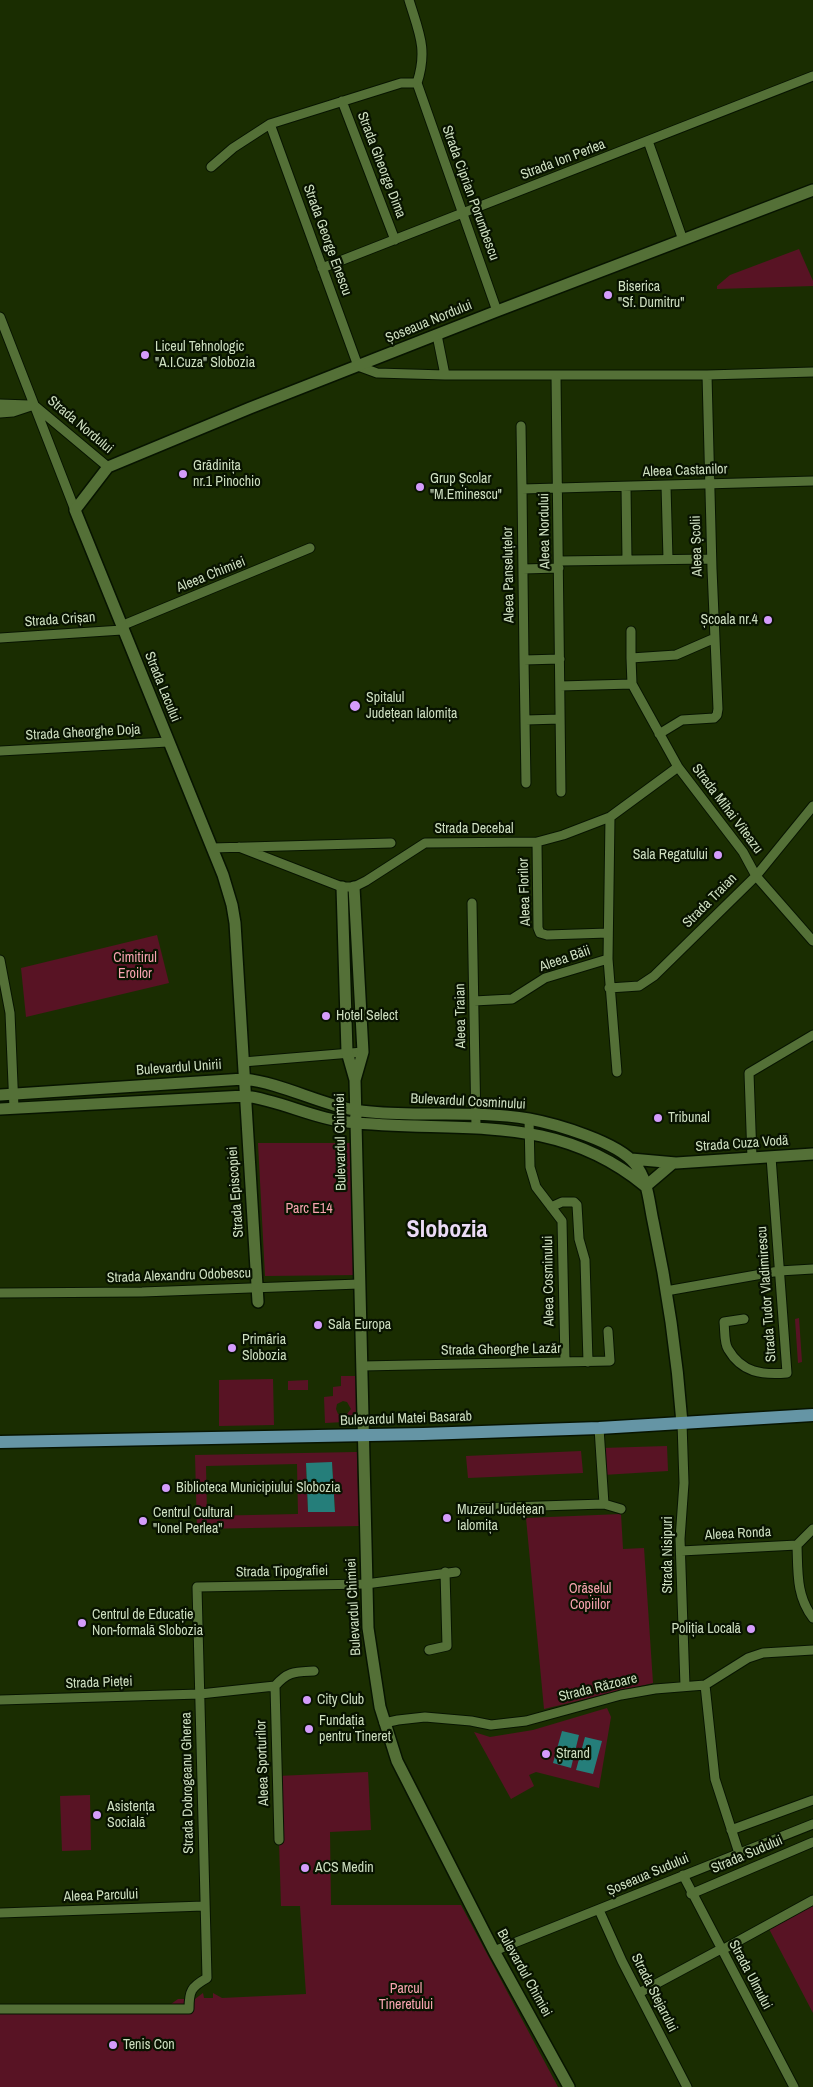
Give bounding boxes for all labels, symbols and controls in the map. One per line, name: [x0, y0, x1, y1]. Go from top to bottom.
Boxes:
street label: Strada Gheorge Dima: [353, 110, 409, 220]
street label: Strada Ciprian Porumbescu: [438, 123, 502, 263]
street label: Strada Ion Perlea: [518, 136, 608, 184]
street label: Strada George Enescu: [299, 182, 355, 298]
place label: Biserica "Sf. Dumitru": [618, 279, 684, 312]
marker: Biserica "Sf. Dumitru": [602, 289, 614, 301]
street label: Șoseaua Nordului: [383, 297, 475, 347]
place label: Liceul Tehnologic "A.I.Cuza" Slobozia: [155, 339, 255, 372]
marker: Liceul Tehnologic "A.I.Cuza" Slobozia: [139, 349, 151, 361]
street label: Strada Nordului: [44, 393, 116, 457]
place label: Grădinița nr.1 Pinochio: [193, 458, 261, 491]
street label: Aleea Castanilor: [642, 461, 728, 481]
marker: Grădinița nr.1 Pinochio: [177, 468, 189, 480]
place label: Grup Școlar "M.Eminescu": [430, 471, 502, 504]
marker: Grup Școlar "M.Eminescu": [414, 481, 426, 493]
street label: Aleea Nordului: [536, 493, 554, 569]
street label: Aleea Școlii: [688, 515, 706, 577]
street label: Aleea Panseluțelor: [500, 527, 518, 623]
street label: Aleea Chimiei: [174, 554, 248, 596]
street label: Strada Crișan: [24, 609, 96, 631]
place label: Școala nr.4: [701, 612, 758, 628]
marker: Școala nr.4: [762, 614, 774, 626]
street label: Strada Lacului: [140, 650, 184, 724]
place label: Spitalul Județean Ialomița: [366, 690, 457, 722]
marker: Spitalul Județean Ialomița: [348, 699, 362, 713]
street label: Strada Gheorghe Doja: [25, 722, 141, 744]
street label: Strada Mihai Viteazu: [688, 761, 766, 857]
street label: Strada Decebal: [434, 821, 514, 837]
place label: Sala Regatului: [633, 847, 708, 863]
marker: Sala Regatului: [712, 849, 724, 861]
street label: Aleea Florilor: [515, 858, 535, 926]
street label: Strada Traian: [679, 870, 741, 932]
street label: Aleea Băii: [537, 942, 593, 976]
park label: Cimitirul Eroilor: [113, 950, 157, 982]
street label: Aleea Traian: [452, 983, 470, 1049]
place label: Hotel Select: [336, 1008, 398, 1024]
marker: Hotel Select: [320, 1010, 332, 1022]
street label: Bulevardul Unirii: [136, 1057, 222, 1079]
street label: Bulevardul Cosminului: [410, 1091, 526, 1113]
street label: Bulevardul Chimiei: [332, 1093, 350, 1191]
place label: Tribunal: [668, 1110, 710, 1126]
marker: Tribunal: [652, 1112, 664, 1124]
street label: Strada Cuza Vodă: [695, 1132, 789, 1156]
street label: Strada Episcopiei: [224, 1146, 248, 1238]
park label: Parc E14: [285, 1201, 333, 1217]
district label: Slobozia: [407, 1217, 487, 1245]
street label: Strada Tudor Vladimirescu: [754, 1225, 780, 1363]
street label: Aleea Cosminului: [540, 1236, 558, 1326]
street label: Strada Alexandru Odobescu: [107, 1265, 251, 1287]
place label: Sala Europa: [328, 1317, 391, 1333]
marker: Sala Europa: [312, 1319, 324, 1331]
place label: Primăria Slobozia: [242, 1332, 287, 1364]
street label: Strada Gheorghe Lazăr: [441, 1341, 561, 1359]
marker: Primăria Slobozia: [226, 1342, 238, 1354]
street label: Bulevardul Matei Basarab: [340, 1408, 472, 1430]
place label: Biblioteca Municipiului Slobozia: [176, 1480, 341, 1496]
marker: Biblioteca Municipiului Slobozia: [160, 1482, 172, 1494]
place label: Muzeul Județean Ialomița: [457, 1502, 544, 1534]
place label: Centrul Cultural "Ionel Perlea": [153, 1505, 233, 1538]
marker: Muzeul Județean Ialomița: [441, 1512, 453, 1524]
marker: Centrul Cultural "Ionel Perlea": [137, 1515, 149, 1527]
street label: Strada Nisipuri: [660, 1516, 676, 1594]
street label: Aleea Ronda: [704, 1524, 772, 1544]
street label: Bulevardul Chimiei: [343, 1558, 365, 1656]
street label: Strada Tipografiei: [236, 1563, 328, 1581]
park label: Orășelul Copiilor: [569, 1581, 611, 1614]
place label: Centrul de Educație Non-formală Slobozia: [92, 1607, 203, 1640]
marker: Centrul de Educație Non-formală Slobozia: [76, 1617, 88, 1629]
place label: Poliția Locală: [671, 1621, 741, 1637]
marker: Poliția Locală: [745, 1623, 757, 1635]
street label: Strada Răzoare: [557, 1670, 639, 1706]
street label: Strada Pieței: [65, 1673, 133, 1693]
place label: City Club: [317, 1692, 364, 1708]
marker: City Club: [301, 1694, 313, 1706]
street label: Strada Dobrogeanu Gherea: [178, 1712, 198, 1854]
place label: Fundația pentru Tineret: [319, 1713, 391, 1745]
street label: Aleea Sporturilor: [253, 1720, 273, 1806]
marker: Fundația pentru Tineret: [303, 1723, 315, 1735]
place label: Ștrand: [556, 1746, 590, 1762]
marker: Ștrand: [540, 1748, 552, 1760]
place label: Asistența Socială: [107, 1799, 155, 1831]
marker: Asistența Socială: [91, 1809, 103, 1821]
street label: Strada Sudului: [709, 1832, 785, 1878]
street label: Șoseaua Sudului: [604, 1850, 692, 1900]
place label: ACS Medin: [315, 1860, 374, 1876]
marker: ACS Medin: [299, 1862, 311, 1874]
street label: Aleea Parcului: [63, 1886, 139, 1906]
street label: Bulevardul Chimiei: [493, 1926, 555, 2020]
street label: Strada Ulmului: [725, 1938, 775, 2012]
street label: Strada Stejarului: [627, 1951, 681, 2035]
park label: Parcul Tineretului: [379, 1981, 433, 2014]
place label: Tenis Con: [123, 2037, 175, 2053]
marker: Tenis Con: [107, 2039, 119, 2051]

